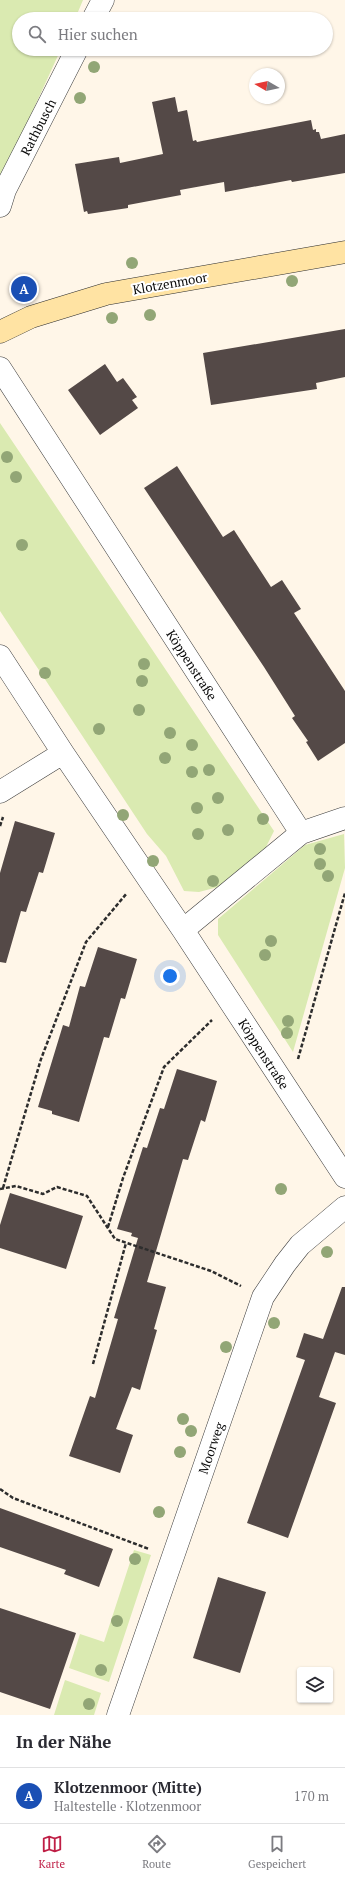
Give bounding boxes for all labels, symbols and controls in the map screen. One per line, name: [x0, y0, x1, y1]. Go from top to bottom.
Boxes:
search box: [12, 12, 333, 56]
icon: search: [26, 23, 48, 45]
text: Hier suchen: [58, 24, 138, 44]
north arrow: [249, 68, 285, 104]
street label: Rathbusch: [16, 95, 60, 158]
street label: Klotzenmoor: [131, 268, 209, 298]
pin: A: [11, 274, 37, 304]
street label: Köppenstraße: [162, 626, 222, 704]
your location: [160, 966, 180, 986]
street label: Köppenstraße: [234, 1015, 294, 1093]
street label: Moorweg: [194, 1420, 228, 1476]
map controls: [297, 1667, 333, 1703]
button: layers: [297, 1667, 333, 1703]
text: In der Nähe: [16, 1730, 111, 1753]
text: Klotzenmoor (Mitte): [54, 1777, 202, 1797]
text: A: [24, 1787, 34, 1805]
text: 170 m: [294, 1787, 329, 1805]
text: Haltestelle · Klotzenmoor: [54, 1797, 201, 1815]
tab: Karte: [39, 1833, 65, 1871]
tab: Route: [142, 1833, 171, 1871]
tab: Gespeichert: [248, 1833, 306, 1871]

